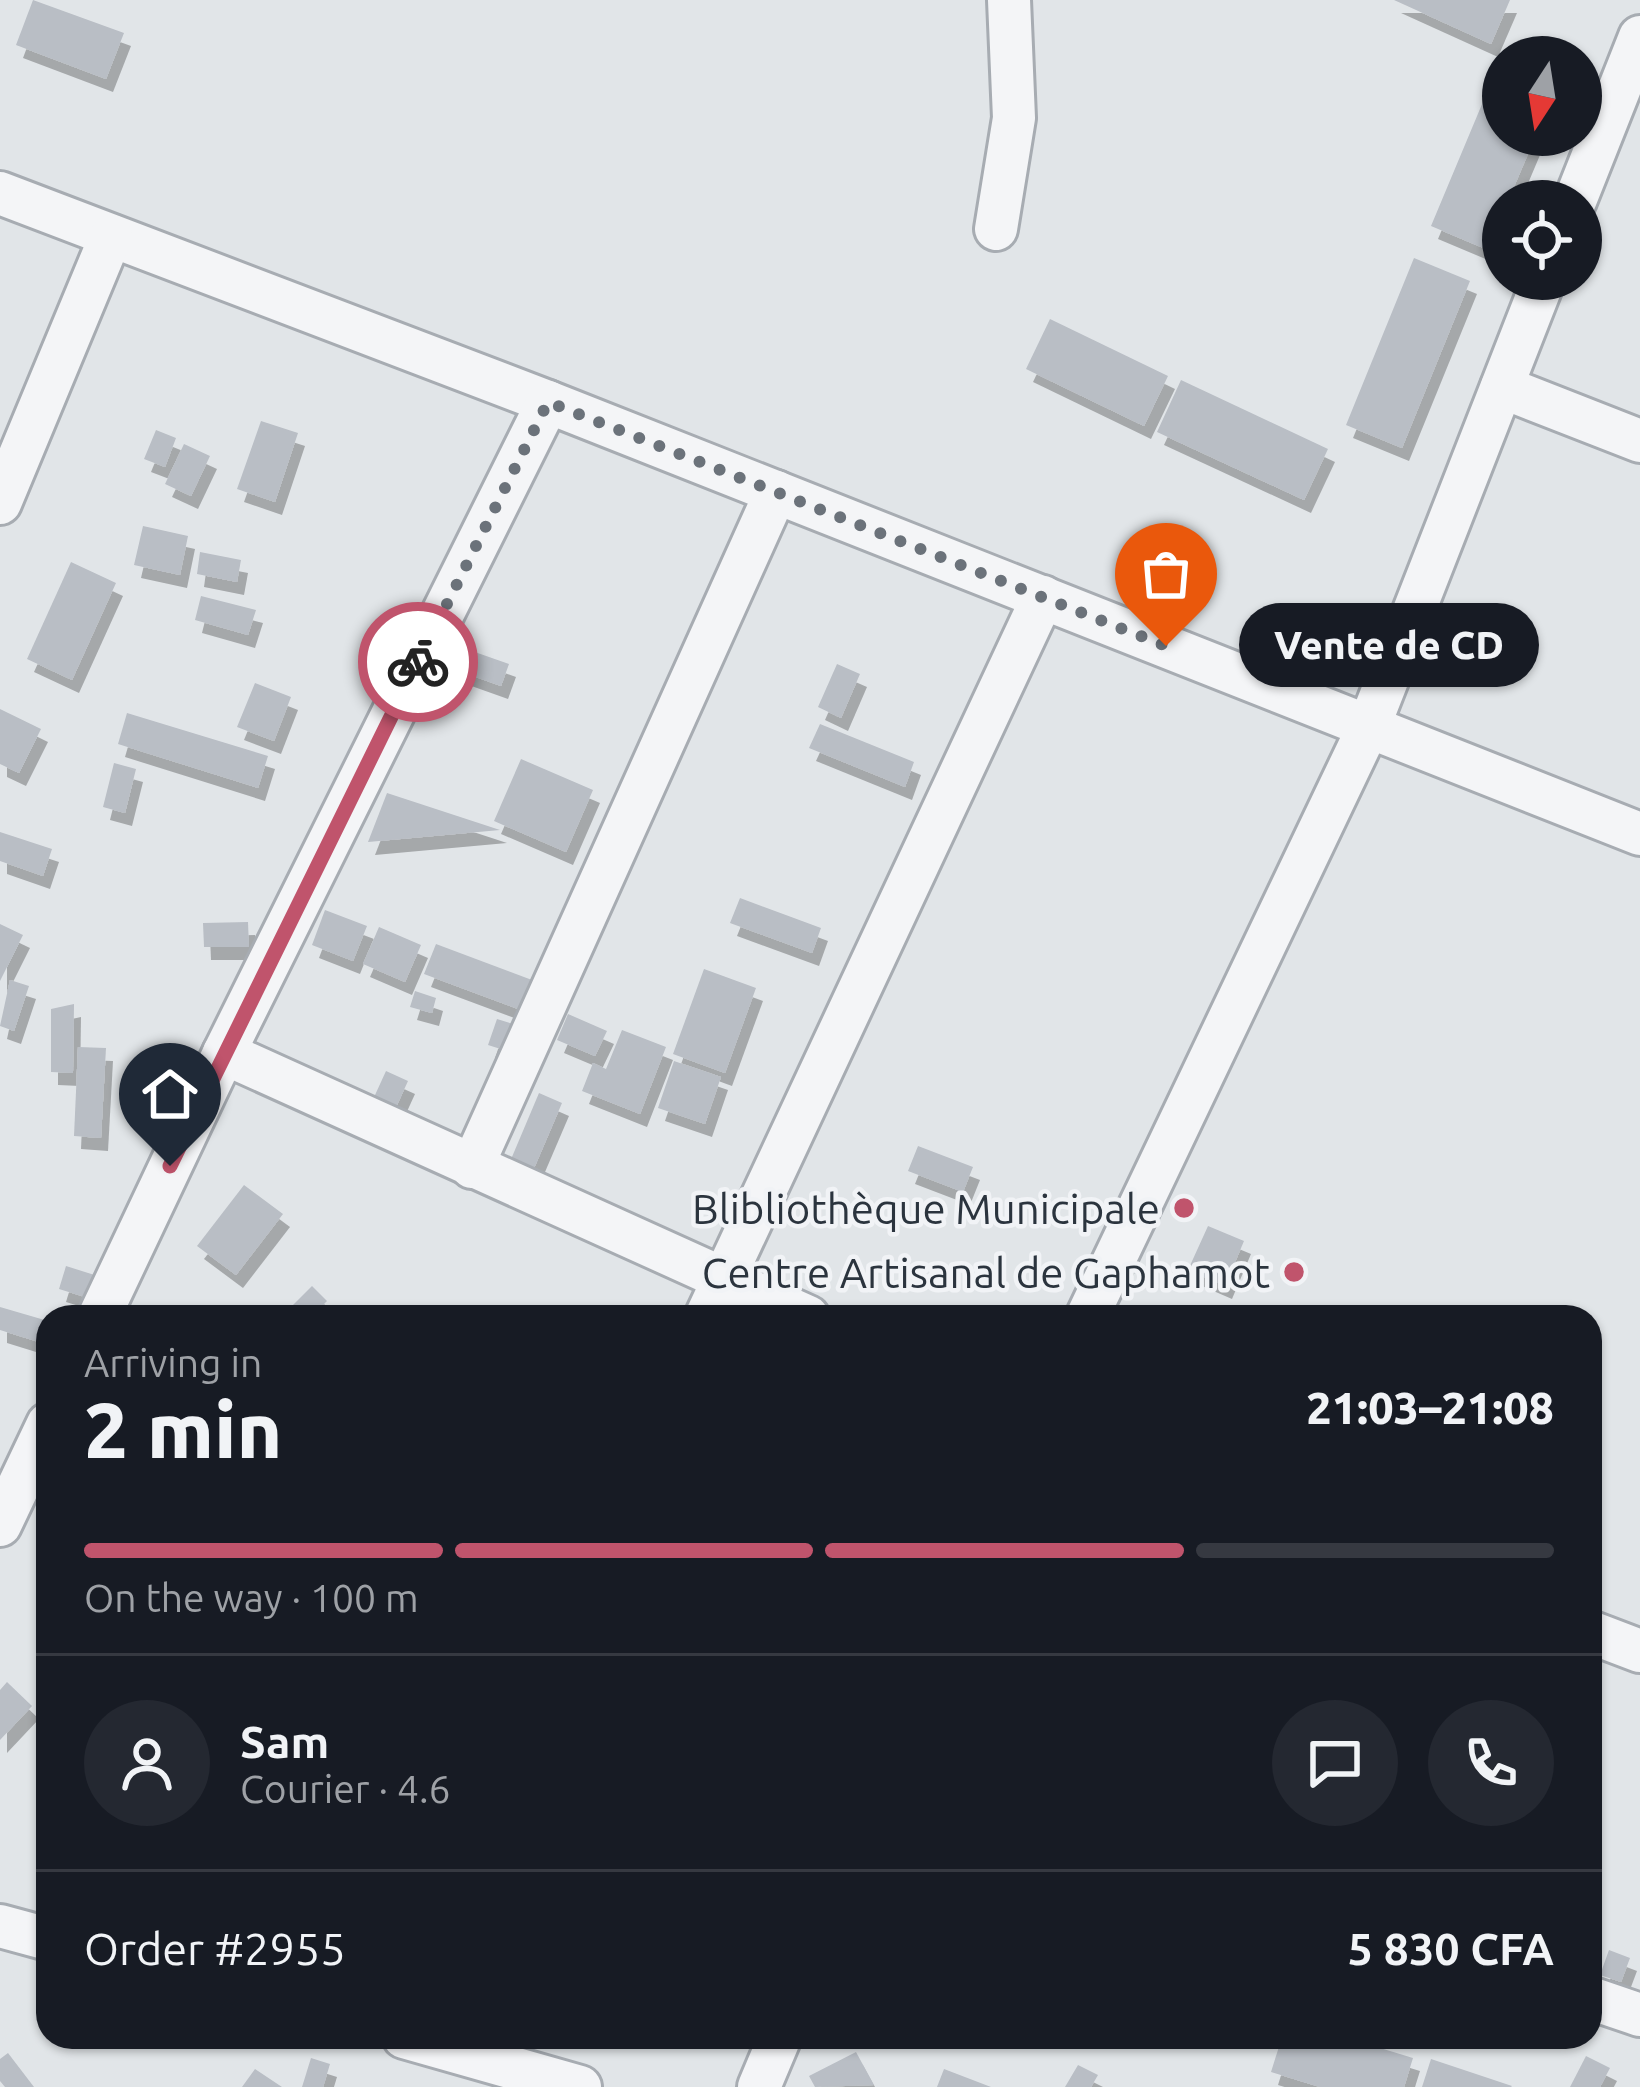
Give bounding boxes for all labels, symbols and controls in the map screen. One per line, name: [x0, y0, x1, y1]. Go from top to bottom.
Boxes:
north arrow: [1482, 36, 1602, 156]
map controls: [1482, 36, 1602, 300]
button: locate: [1482, 180, 1602, 300]
pin: [1115, 523, 1217, 646]
icon: bag: [1133, 541, 1199, 607]
courier: [358, 602, 478, 722]
callout: Vente de CD: [1238, 604, 1538, 688]
text: Vente de CD: [1274, 623, 1504, 666]
icon: bike: [385, 629, 451, 695]
pin: [119, 1043, 221, 1166]
icon: home: [137, 1061, 203, 1127]
place label: Blibliothèque Municipale: [692, 1185, 1160, 1232]
marker: Blibliothèque Municipale: [1171, 1195, 1197, 1221]
place label: Centre Artisanal de Gaphamot: [702, 1249, 1270, 1296]
marker: Centre Artisanal de Gaphamot: [1281, 1259, 1307, 1285]
text: Arriving in: [84, 1341, 262, 1384]
text: 21:03–21:08: [1306, 1382, 1554, 1433]
text: 2 min: [84, 1385, 282, 1473]
text: On the way · 100 m: [84, 1576, 419, 1619]
button: person: [84, 1700, 210, 1826]
button: chat: [1272, 1700, 1398, 1826]
button: phone: [1428, 1700, 1554, 1826]
text: Sam: [240, 1716, 329, 1767]
text: Courier · 4.6: [240, 1767, 451, 1810]
text: Order #2955: [84, 1923, 346, 1974]
text: 5 830 CFA: [1347, 1923, 1554, 1974]

